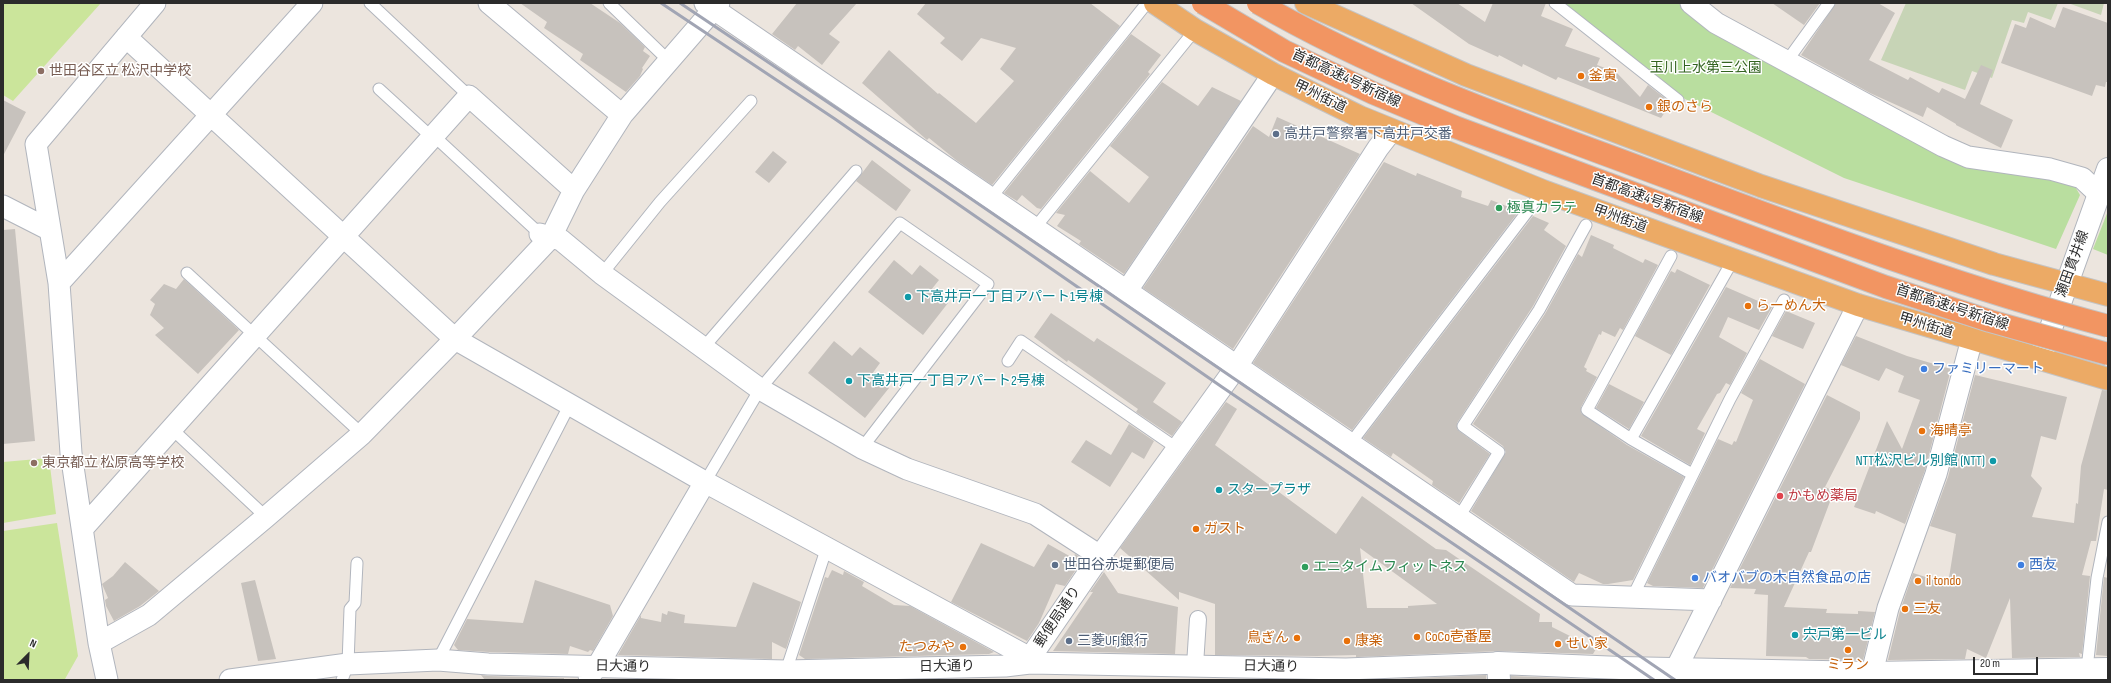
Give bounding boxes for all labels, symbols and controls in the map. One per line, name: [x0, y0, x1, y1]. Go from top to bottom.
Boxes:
street label: 首都高速4号新宿線: [1289, 46, 1403, 112]
park label: 玉川上水第三公園: [1650, 60, 1762, 76]
place label: 世田谷区立 松沢中学校: [49, 63, 191, 79]
marker: 世田谷区立 松沢中学校: [36, 66, 46, 76]
place label: 釜寅: [1589, 68, 1617, 84]
marker: 釜寅: [1576, 71, 1586, 81]
street label: 甲州街道: [1291, 77, 1349, 117]
place label: 銀のさら: [1657, 99, 1713, 115]
marker: 銀のさら: [1644, 102, 1654, 112]
place label: 高井戸警察署下高井戸交番: [1284, 126, 1452, 142]
marker: 高井戸警察署下高井戸交番: [1271, 129, 1281, 139]
street label: 首都高速4号新宿線: [1589, 171, 1705, 227]
place label: 極真カラテ: [1507, 200, 1577, 216]
street label: 甲州街道: [1591, 202, 1649, 236]
marker: 極真カラテ: [1494, 203, 1504, 213]
street label: 瀬田貫井線: [2053, 228, 2093, 300]
street label: 首都高速4号新宿線: [1893, 282, 2011, 334]
place label: 下高井戸一丁目アパート1号棟: [916, 289, 1103, 305]
marker: 下高井戸一丁目アパート1号棟: [903, 292, 913, 302]
place label: らーめん大: [1756, 298, 1826, 314]
marker: らーめん大: [1743, 301, 1753, 311]
street label: 甲州街道: [1897, 310, 1955, 342]
place label: ファミリーマート: [1932, 361, 2044, 377]
marker: ファミリーマート: [1919, 364, 1929, 374]
place label: 下高井戸一丁目アパート2号棟: [857, 373, 1045, 389]
marker: 下高井戸一丁目アパート2号棟: [844, 376, 854, 386]
place label: 海晴亭: [1930, 423, 1972, 439]
marker: 海晴亭: [1917, 426, 1927, 436]
place label: NTT松沢ビル別館 (NTT): [1855, 453, 1985, 469]
place label: 東京都立 松原高等学校: [42, 455, 184, 471]
marker: NTT松沢ビル別館 (NTT): [1988, 456, 1998, 466]
marker: 東京都立 松原高等学校: [29, 458, 39, 468]
place label: スタープラザ: [1227, 482, 1311, 498]
marker: スタープラザ: [1214, 485, 1224, 495]
place label: かもめ薬局: [1788, 488, 1858, 504]
marker: かもめ薬局: [1775, 491, 1785, 501]
place label: ガスト: [1204, 521, 1246, 537]
marker: ガスト: [1191, 524, 1201, 534]
place label: 世田谷赤堤郵便局: [1063, 557, 1175, 573]
place label: 西友: [2029, 557, 2057, 573]
place label: エニタイムフィットネス: [1313, 559, 1467, 575]
marker: 世田谷赤堤郵便局: [1050, 560, 1060, 570]
marker: 西友: [2016, 560, 2026, 570]
marker: エニタイムフィットネス: [1300, 562, 1310, 572]
place label: バオバブの木自然食品の店: [1703, 570, 1871, 586]
marker: バオバブの木自然食品の店: [1690, 573, 1700, 583]
place label: il tondo: [1926, 573, 1961, 589]
marker: il tondo: [1913, 576, 1923, 586]
street label: 郵便局通り: [1031, 583, 1085, 651]
place label: 三友: [1913, 601, 1941, 617]
marker: 三友: [1900, 604, 1910, 614]
place label: 宍戸第一ビル: [1803, 627, 1887, 643]
place label: CoCo壱番屋: [1425, 629, 1492, 645]
place label: 鳥ぎん: [1247, 630, 1289, 646]
marker: 宍戸第一ビル: [1790, 630, 1800, 640]
marker: CoCo壱番屋: [1412, 632, 1422, 642]
place label: 三菱UFJ銀行: [1077, 633, 1148, 649]
marker: 鳥ぎん: [1292, 633, 1302, 643]
place label: 康楽: [1355, 633, 1383, 649]
north arrow: [8, 635, 48, 675]
text: N: [28, 636, 38, 651]
marker: 三菱UFJ銀行: [1064, 636, 1074, 646]
marker: 康楽: [1342, 636, 1352, 646]
place label: せい家: [1566, 636, 1608, 652]
place label: たつみや: [899, 639, 955, 655]
marker: せい家: [1553, 639, 1563, 649]
marker: たつみや: [958, 642, 968, 652]
marker: ミラン: [1843, 645, 1853, 655]
scale bar: [1975, 649, 2040, 675]
text: 20 m: [1980, 656, 2000, 671]
place label: ミラン: [1827, 657, 1869, 673]
street label: 日大通り: [595, 658, 651, 676]
street label: 日大通り: [919, 658, 975, 676]
street label: 日大通り: [1243, 658, 1299, 676]

